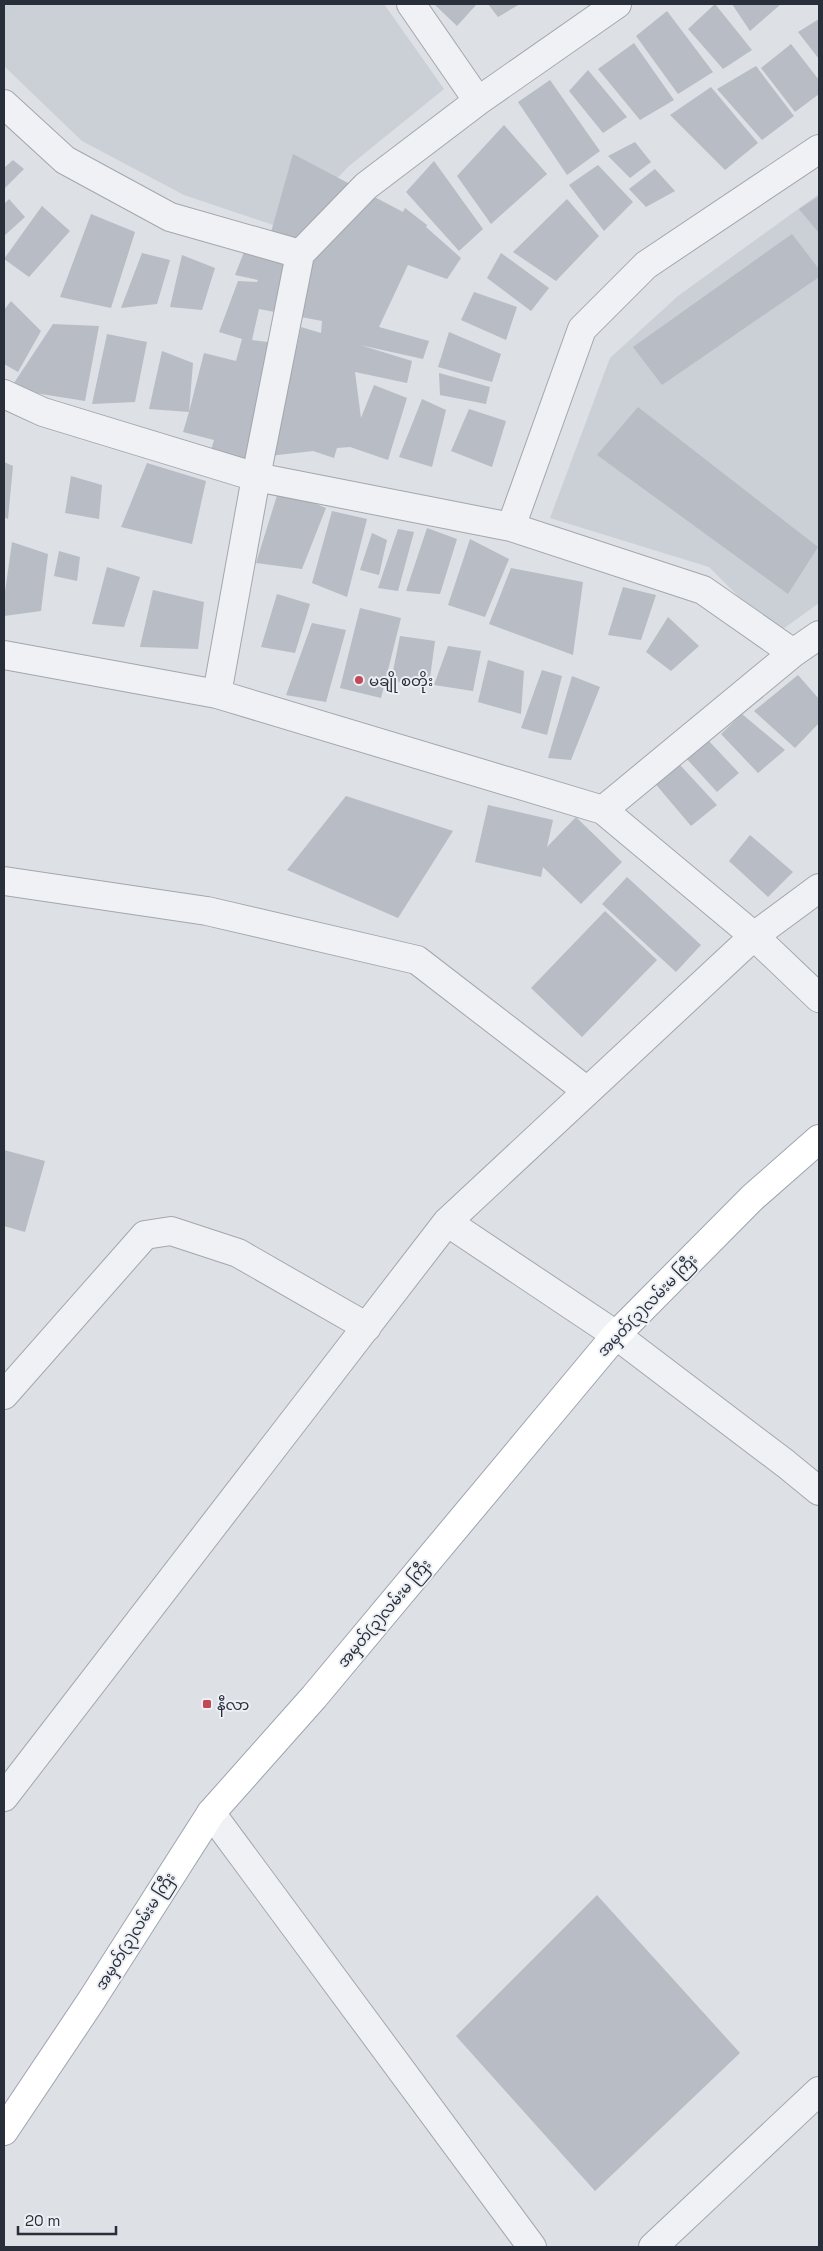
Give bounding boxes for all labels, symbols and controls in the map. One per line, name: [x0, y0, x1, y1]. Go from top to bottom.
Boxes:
place label: မချို စတိုး: [369, 671, 433, 693]
marker: မချို စတိုး: [353, 674, 365, 686]
street label: အမှတ်(၃)လမ်းမ ကြီး: [593, 1250, 703, 1362]
street label: အမှတ်(၃)လမ်းမ ကြီး: [333, 1555, 437, 1673]
place label: နီလာ: [217, 1695, 249, 1717]
marker: နီလာ: [201, 1698, 213, 1710]
street label: အမှတ်(၃)လမ်းမ ကြီး: [91, 1869, 181, 1995]
scale bar: [18, 2204, 115, 2236]
text: 20 m: [25, 2211, 60, 2230]

